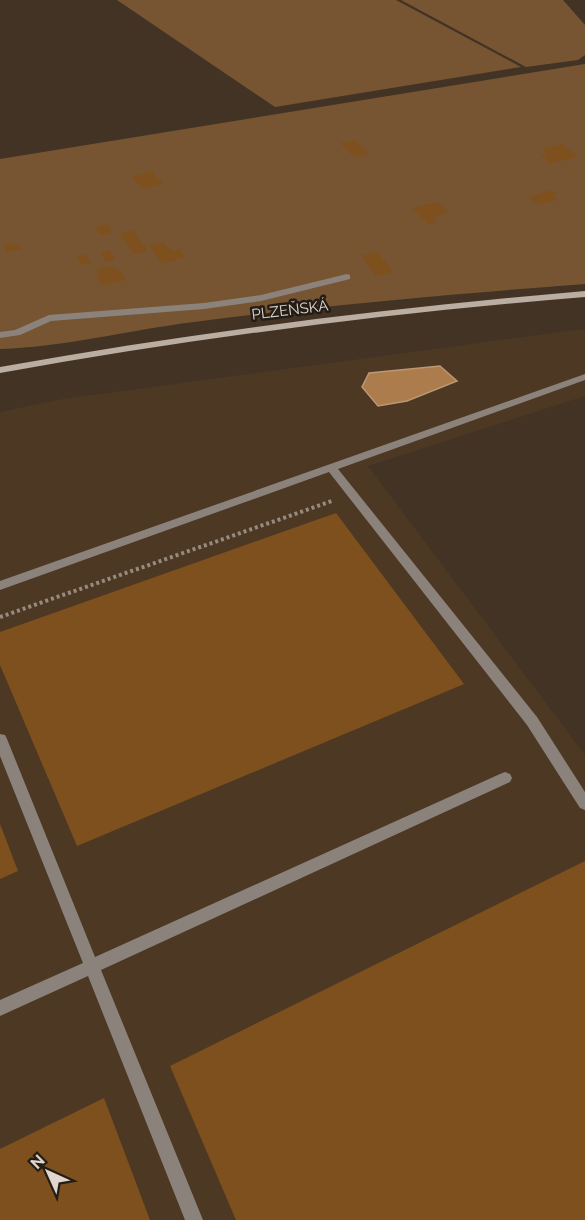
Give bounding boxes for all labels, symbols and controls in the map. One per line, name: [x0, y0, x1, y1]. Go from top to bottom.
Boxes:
street label: PLZEŇSKÁ: [251, 296, 329, 324]
north arrow: [18, 1142, 78, 1202]
text: N: [27, 1151, 49, 1173]

